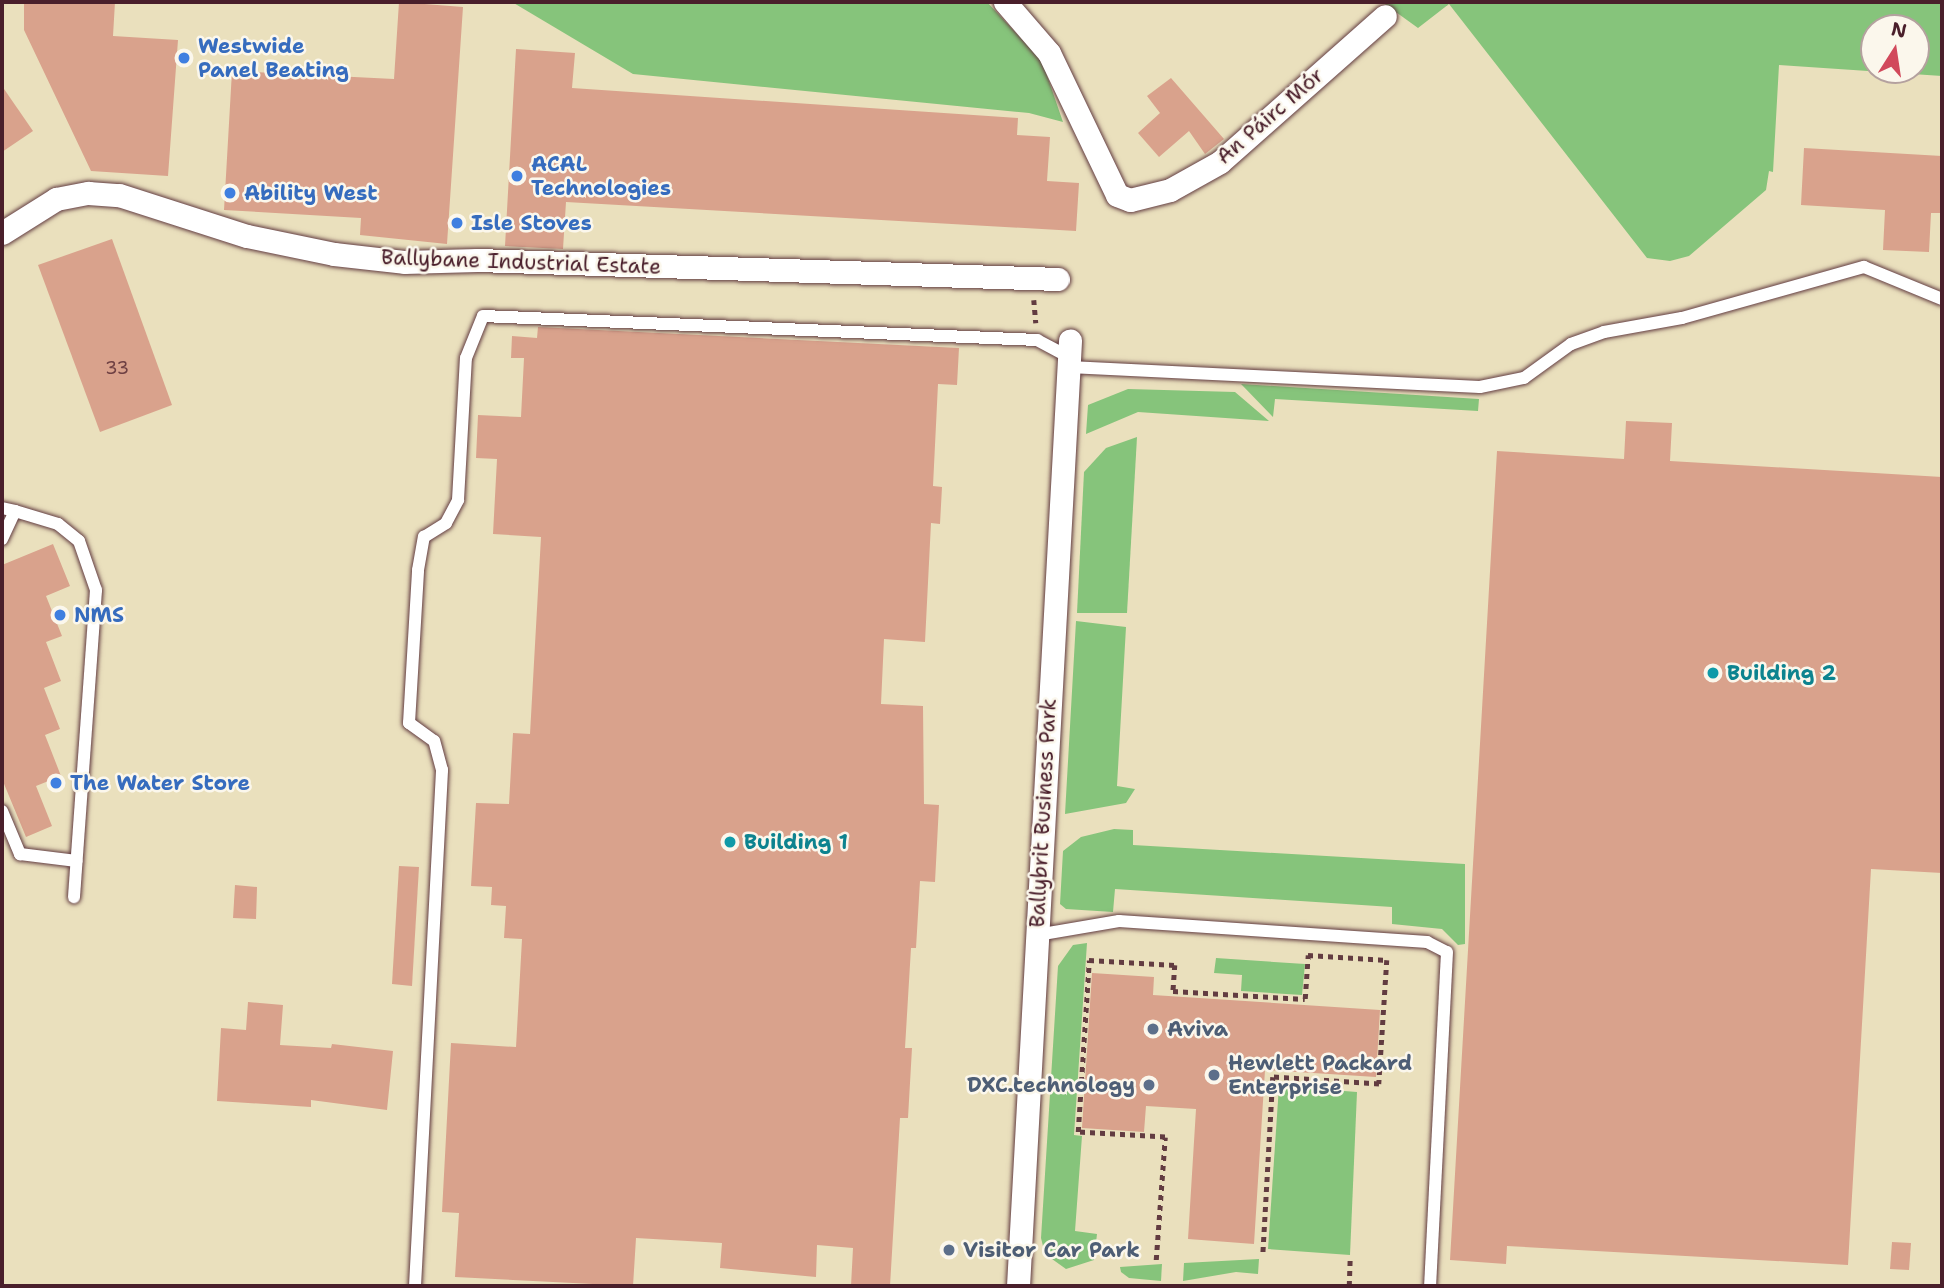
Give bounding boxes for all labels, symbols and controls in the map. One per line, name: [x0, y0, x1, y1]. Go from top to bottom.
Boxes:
north arrow: [1860, 14, 1930, 84]
text: N: [1889, 16, 1909, 44]
place label: Westwide Panel Beating: [198, 33, 349, 83]
marker: Westwide Panel Beating: [176, 50, 192, 66]
street label: An Páirc Mór: [1211, 63, 1329, 169]
place label: ACAL Technologies: [531, 151, 671, 201]
marker: ACAL Technologies: [509, 168, 525, 184]
place label: Ability West: [244, 180, 377, 206]
marker: Ability West: [222, 185, 238, 201]
place label: Isle Stoves: [471, 210, 592, 236]
marker: Isle Stoves: [449, 215, 465, 231]
street label: Ballybane Industrial Estate: [381, 245, 661, 279]
house number: 33: [105, 357, 129, 379]
place label: NMS: [74, 602, 124, 628]
marker: NMS: [52, 607, 68, 623]
place label: Building 2: [1727, 660, 1836, 686]
marker: Building 2: [1705, 665, 1721, 681]
street label: Ballybrit Business Park: [1024, 698, 1062, 928]
place label: The Water Store: [70, 770, 250, 796]
marker: The Water Store: [48, 775, 64, 791]
place label: Building 1: [744, 829, 848, 855]
marker: Building 1: [722, 834, 738, 850]
place label: Aviva: [1167, 1016, 1228, 1042]
marker: Aviva: [1145, 1021, 1161, 1037]
place label: Hewlett Packard Enterprise: [1228, 1050, 1412, 1100]
marker: Hewlett Packard Enterprise: [1206, 1067, 1222, 1083]
place label: DXC.technology: [967, 1072, 1135, 1098]
marker: DXC.technology: [1141, 1077, 1157, 1093]
place label: Visitor Car Park: [963, 1237, 1140, 1263]
marker: Visitor Car Park: [941, 1242, 957, 1258]

